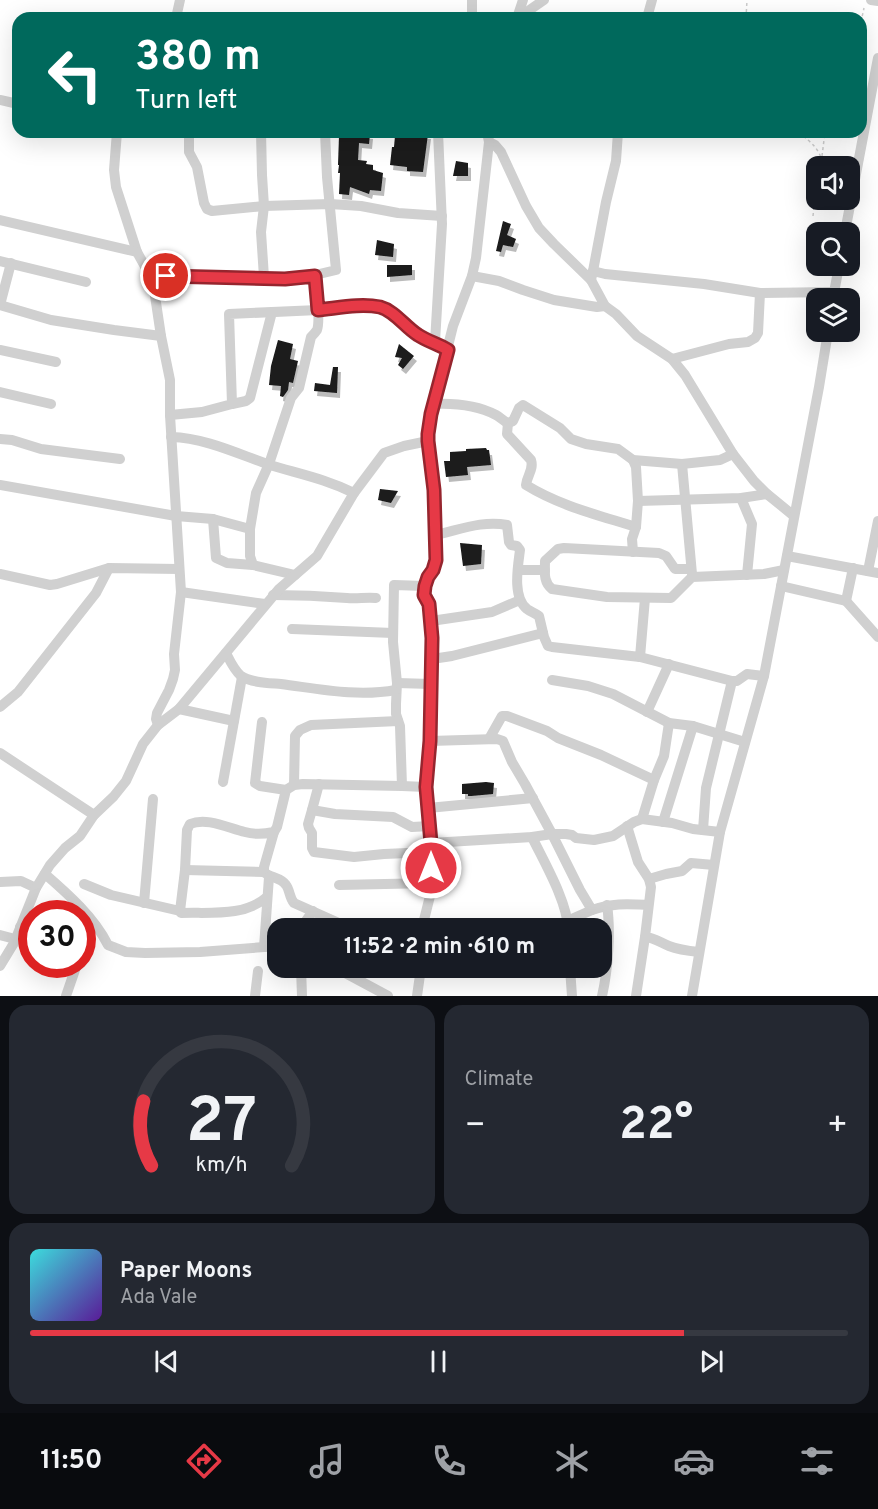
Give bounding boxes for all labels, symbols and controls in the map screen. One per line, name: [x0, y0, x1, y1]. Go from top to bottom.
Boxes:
text: 380 m: [135, 32, 261, 85]
icon: left: [36, 36, 114, 114]
text: Turn left: [135, 84, 237, 118]
map controls: [806, 156, 860, 342]
button: sound: [806, 156, 860, 210]
button: search: [806, 222, 860, 276]
pin: [140, 250, 191, 301]
icon: arrive: [149, 259, 182, 292]
button: layers: [806, 288, 860, 342]
position arrow: [399, 836, 463, 900]
speed limit sign: 30: [18, 900, 96, 978]
text: 11:52 · 2 min · 610 m: [344, 934, 535, 961]
text: Climate: [465, 1067, 533, 1093]
text: 27: [186, 1085, 257, 1164]
text: 22°: [619, 1098, 693, 1155]
text: −: [465, 1106, 486, 1148]
text: +: [827, 1106, 848, 1148]
text: km/h: [196, 1153, 248, 1180]
text: Paper Moons: [120, 1258, 252, 1285]
text: Ada Vale: [120, 1285, 197, 1311]
icon: previous: [150, 1345, 183, 1378]
icon: pause: [422, 1345, 455, 1378]
icon: next: [695, 1345, 728, 1378]
icon: directions: [183, 1440, 225, 1482]
icon: music: [306, 1440, 348, 1482]
icon: phone: [428, 1440, 470, 1482]
icon: climate: [551, 1440, 593, 1482]
icon: car: [673, 1440, 715, 1482]
icon: filters: [796, 1440, 838, 1482]
text: 11:50: [40, 1444, 103, 1478]

